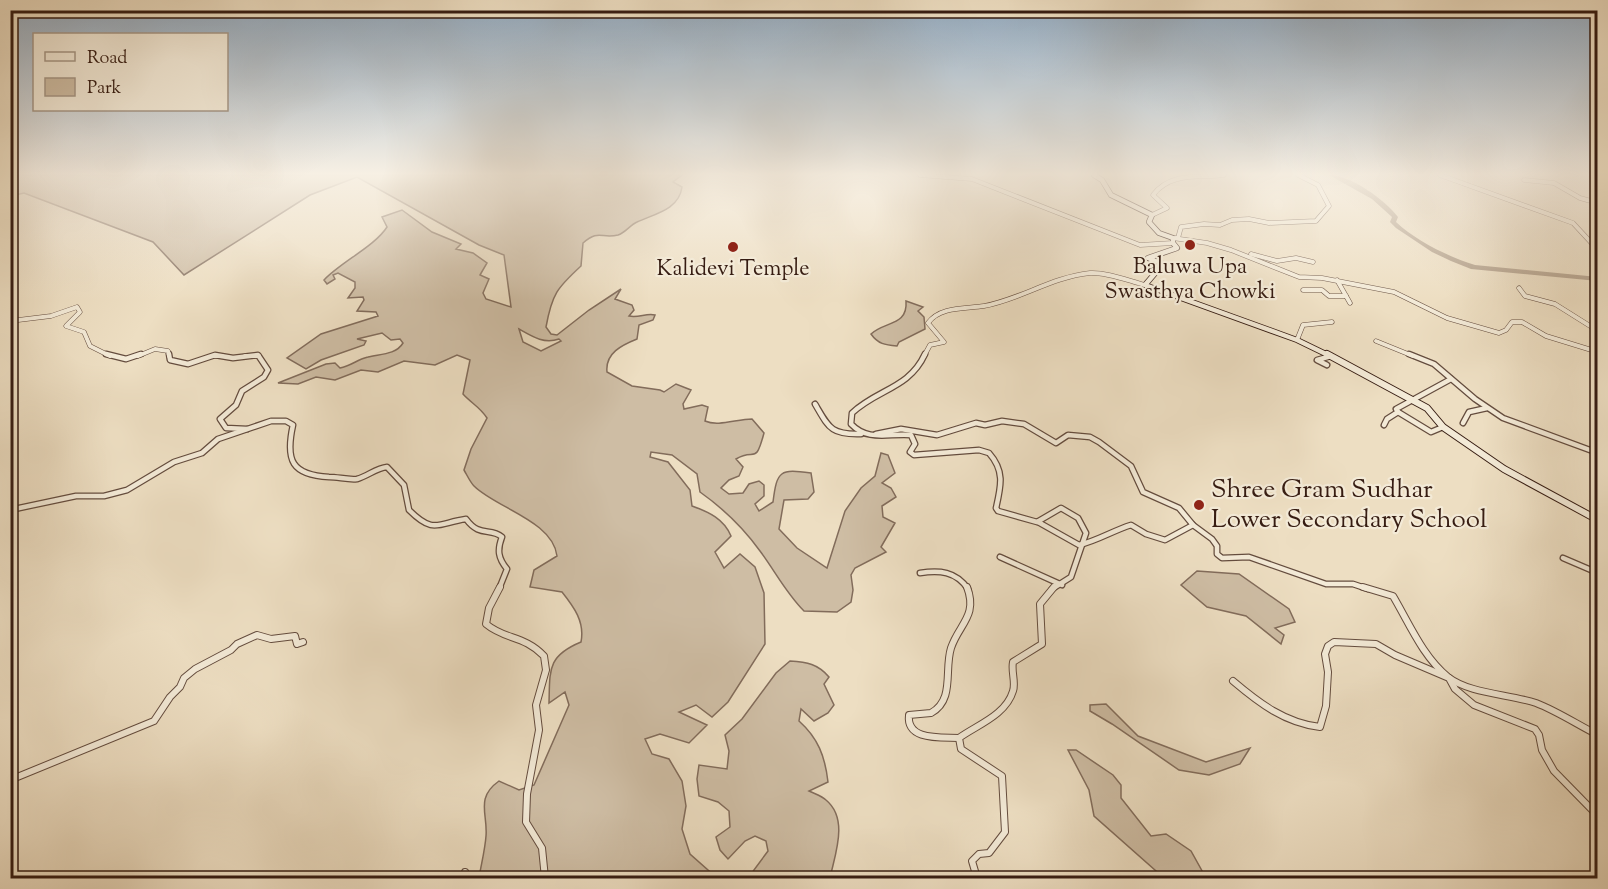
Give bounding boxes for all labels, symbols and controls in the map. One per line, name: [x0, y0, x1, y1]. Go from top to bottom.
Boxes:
legend: [33, 33, 228, 111]
text: Road: [87, 46, 127, 72]
text: Park: [87, 76, 122, 102]
marker: Baluwa Upa Swasthya Chowki: [1183, 238, 1197, 252]
marker: Kalidevi Temple: [726, 240, 740, 254]
place label: Baluwa Upa Swasthya Chowki: [1105, 252, 1275, 309]
place label: Kalidevi Temple: [657, 254, 809, 286]
place label: Shree Gram Sudhar Lower Secondary School: [1211, 472, 1487, 539]
marker: Shree Gram Sudhar Lower Secondary School: [1192, 498, 1206, 512]

